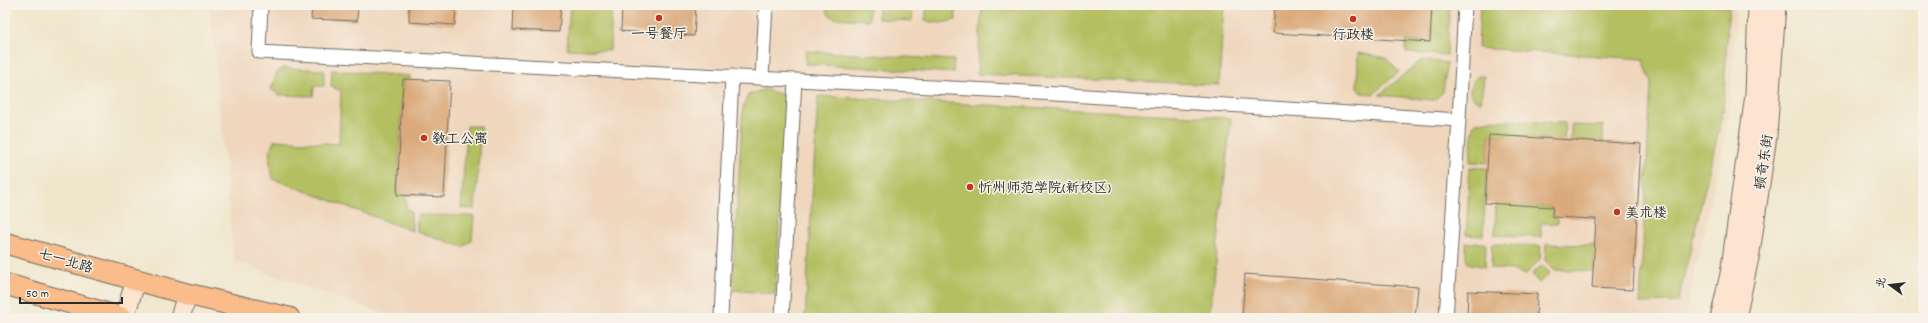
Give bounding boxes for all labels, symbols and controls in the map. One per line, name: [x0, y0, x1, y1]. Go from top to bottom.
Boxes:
marker: 一号餐厅: [654, 13, 664, 23]
marker: 行政楼: [1348, 14, 1358, 24]
place label: 一号餐厅: [631, 25, 687, 45]
place label: 行政楼: [1332, 26, 1374, 46]
place label: 教工公寓: [432, 130, 488, 150]
marker: 教工公寓: [419, 133, 429, 143]
street label: 顿奇东街: [1751, 133, 1779, 191]
place label: 忻州师范学院(新校区): [978, 179, 1111, 199]
marker: 忻州师范学院(新校区): [965, 182, 975, 192]
place label: 美术楼: [1625, 204, 1667, 224]
marker: 美术楼: [1612, 207, 1622, 217]
street label: 七一北路: [36, 245, 95, 279]
north arrow: [1870, 265, 1910, 305]
text: 北: [1873, 276, 1891, 290]
scale bar: [20, 279, 122, 305]
text: 50 m: [26, 286, 49, 303]

